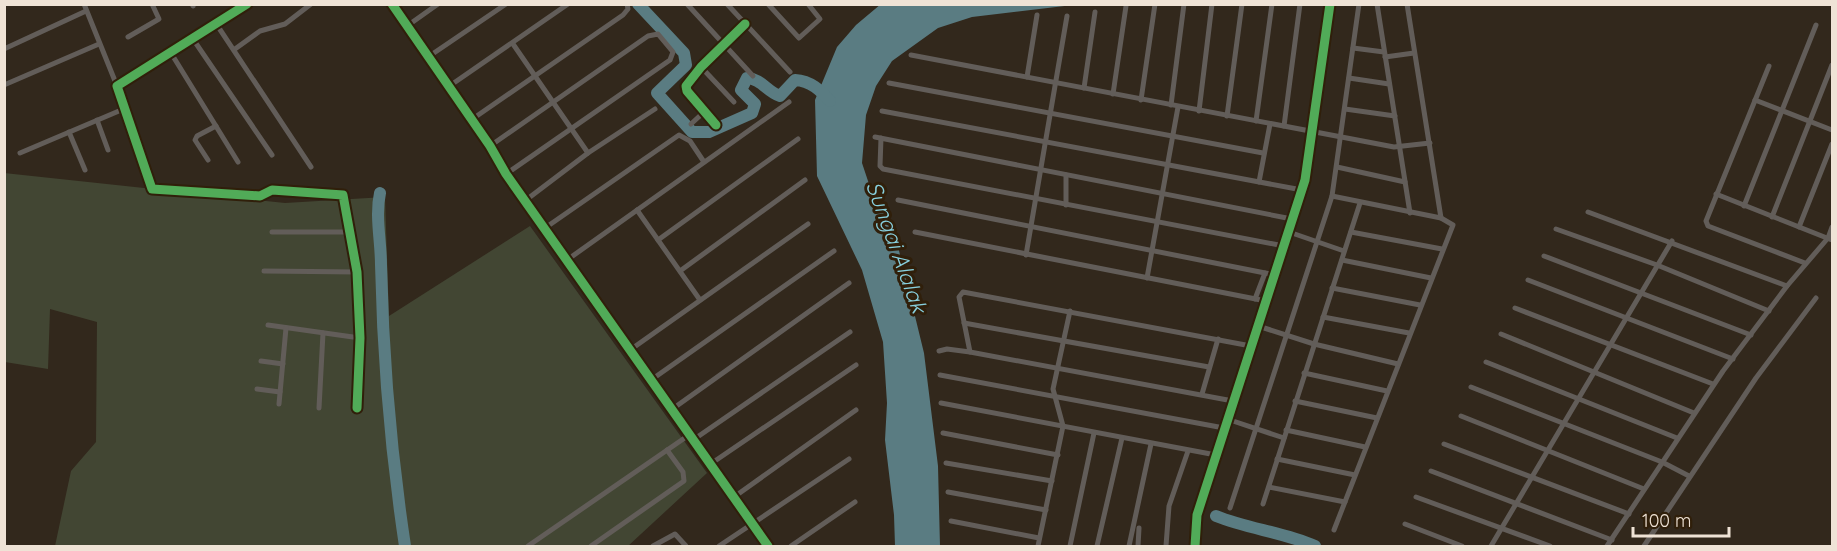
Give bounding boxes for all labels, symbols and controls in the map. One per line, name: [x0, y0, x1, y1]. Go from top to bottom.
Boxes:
water label: Sungai Alalak: [860, 177, 935, 319]
scale bar: [1633, 500, 1729, 538]
text: 100 m: [1642, 509, 1691, 532]

